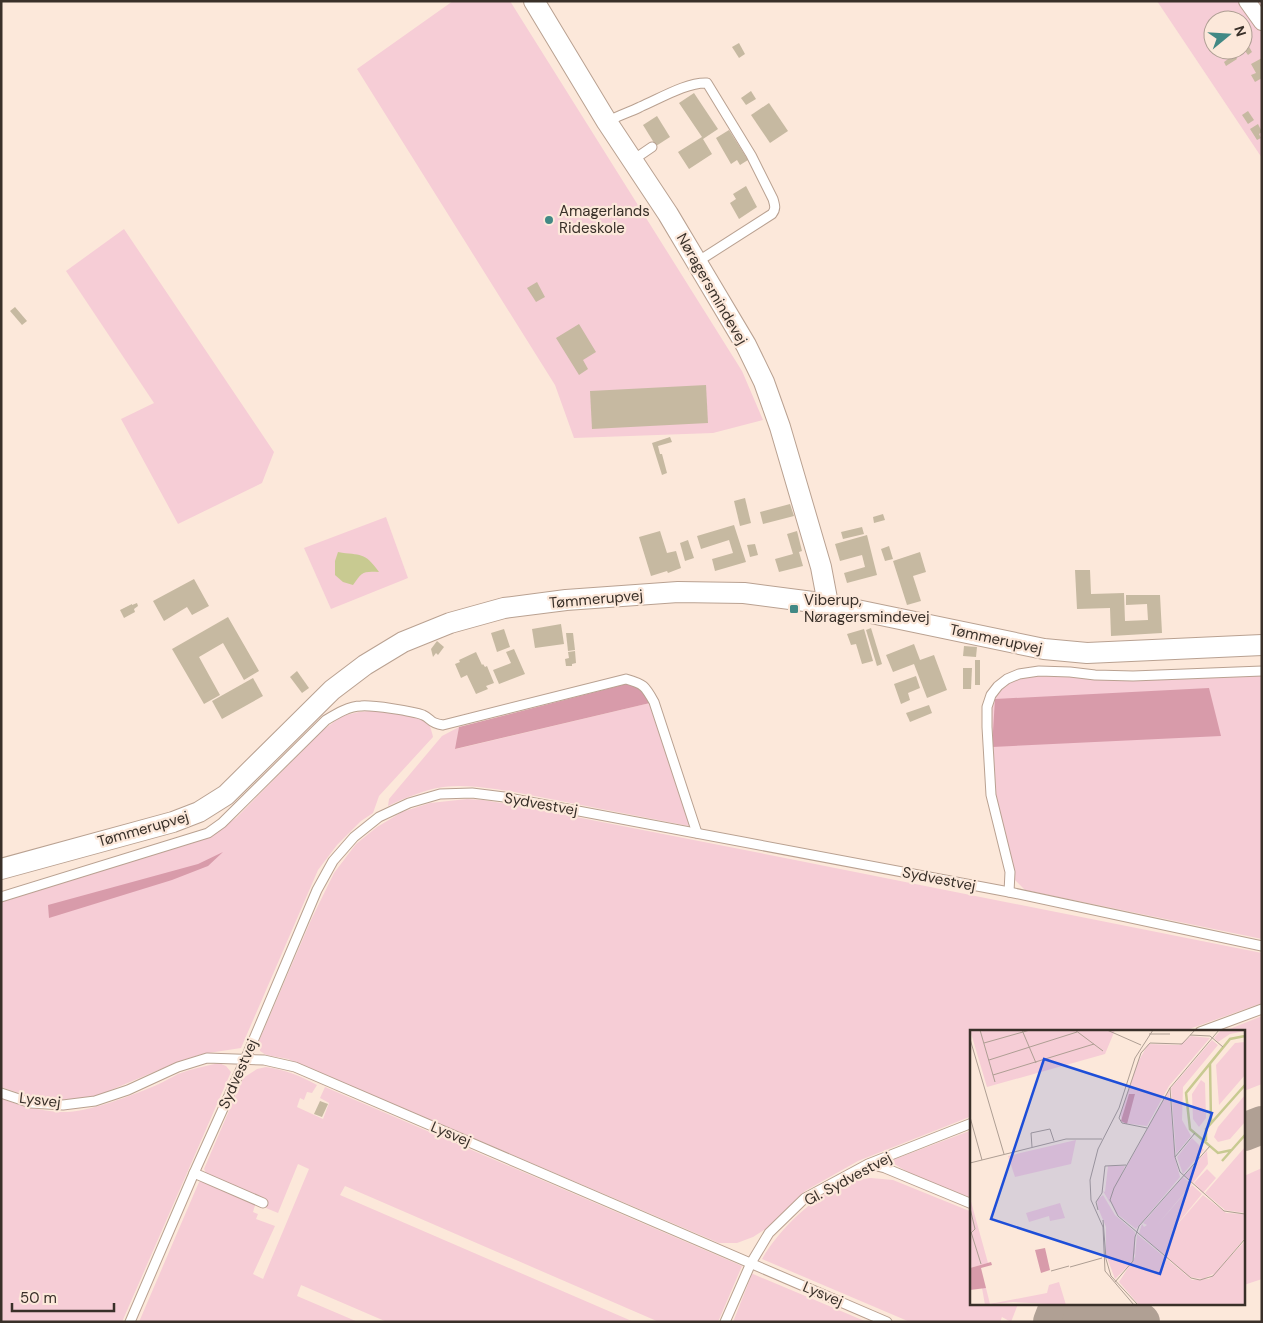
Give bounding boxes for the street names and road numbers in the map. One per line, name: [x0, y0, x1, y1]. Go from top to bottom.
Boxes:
street label: Nøragersmindevej: [672, 230, 752, 348]
street label: Tømmerupvej: [548, 585, 644, 613]
street label: Tømmerupvej: [948, 619, 1044, 659]
street label: Sydvestvej: [503, 788, 579, 820]
street label: Tømmerupvej: [95, 806, 191, 852]
street label: Sydvestvej: [900, 862, 978, 896]
street label: Sydvestvej: [214, 1036, 262, 1112]
street label: Lysvej: [18, 1088, 62, 1112]
street label: Lysvej: [428, 1117, 474, 1151]
street label: Gl. Sydvestvej: [801, 1148, 895, 1210]
street label: Lysvej: [800, 1277, 846, 1311]

